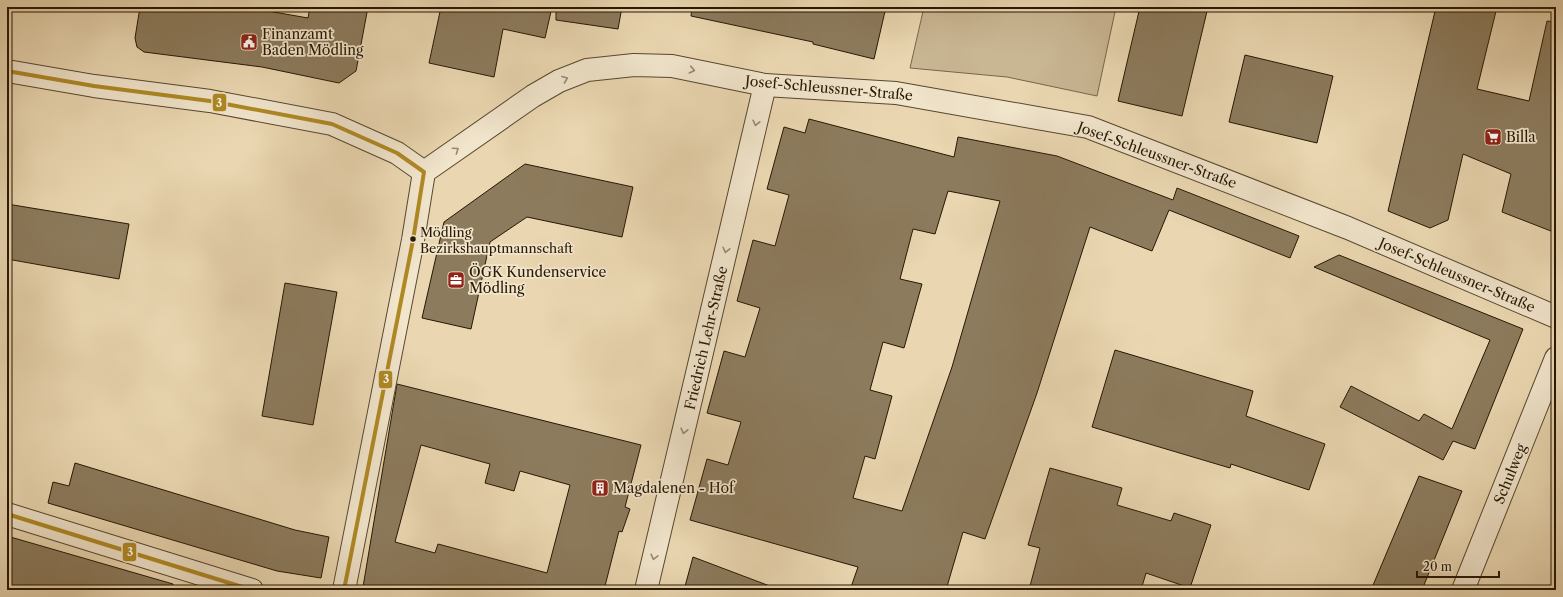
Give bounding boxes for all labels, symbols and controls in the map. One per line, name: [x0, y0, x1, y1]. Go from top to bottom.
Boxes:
place label: Finanzamt Baden Mödling: [262, 25, 364, 59]
public building icon: Finanzamt Baden Mödling: [239, 32, 259, 52]
one-way arrow: [689, 66, 696, 74]
street label: Josef-Schleussner-Straße: [742, 72, 914, 104]
one-way arrow: [561, 75, 568, 83]
line badge: 3: [212, 93, 227, 112]
text: 3: [216, 96, 222, 110]
street label: Josef-Schleussner-Straße: [1073, 117, 1239, 192]
one-way arrow: [752, 120, 760, 126]
supermarket icon: Billa: [1483, 127, 1503, 147]
place label: Billa: [1506, 128, 1536, 146]
one-way arrow: [452, 147, 459, 155]
place label: Mödling Bezirkshauptmannschaft: [420, 224, 573, 256]
street label: Josef-Schleussner-Straße: [1374, 233, 1538, 316]
marker: Mödling Bezirkshauptmannschaft: [408, 234, 418, 244]
one-way arrow: [723, 247, 731, 253]
place label: ÖGK Kundenservice Mödling: [469, 263, 607, 297]
street label: Friedrich Lehr-Straße: [681, 264, 731, 412]
office icon: ÖGK Kundenservice Mödling: [446, 270, 466, 290]
line badge: 3: [378, 370, 393, 389]
text: 3: [383, 372, 389, 386]
one-way arrow: [680, 427, 689, 434]
street label: Schulweg: [1490, 441, 1530, 507]
building icon: Magdalenen - Hof: [590, 478, 610, 498]
place label: Magdalenen - Hof: [613, 479, 736, 497]
line badge: 3: [122, 542, 137, 562]
text: 3: [127, 545, 133, 559]
scale bar: [1417, 553, 1499, 579]
one-way arrow: [650, 554, 658, 561]
text: 20 m: [1423, 559, 1452, 574]

